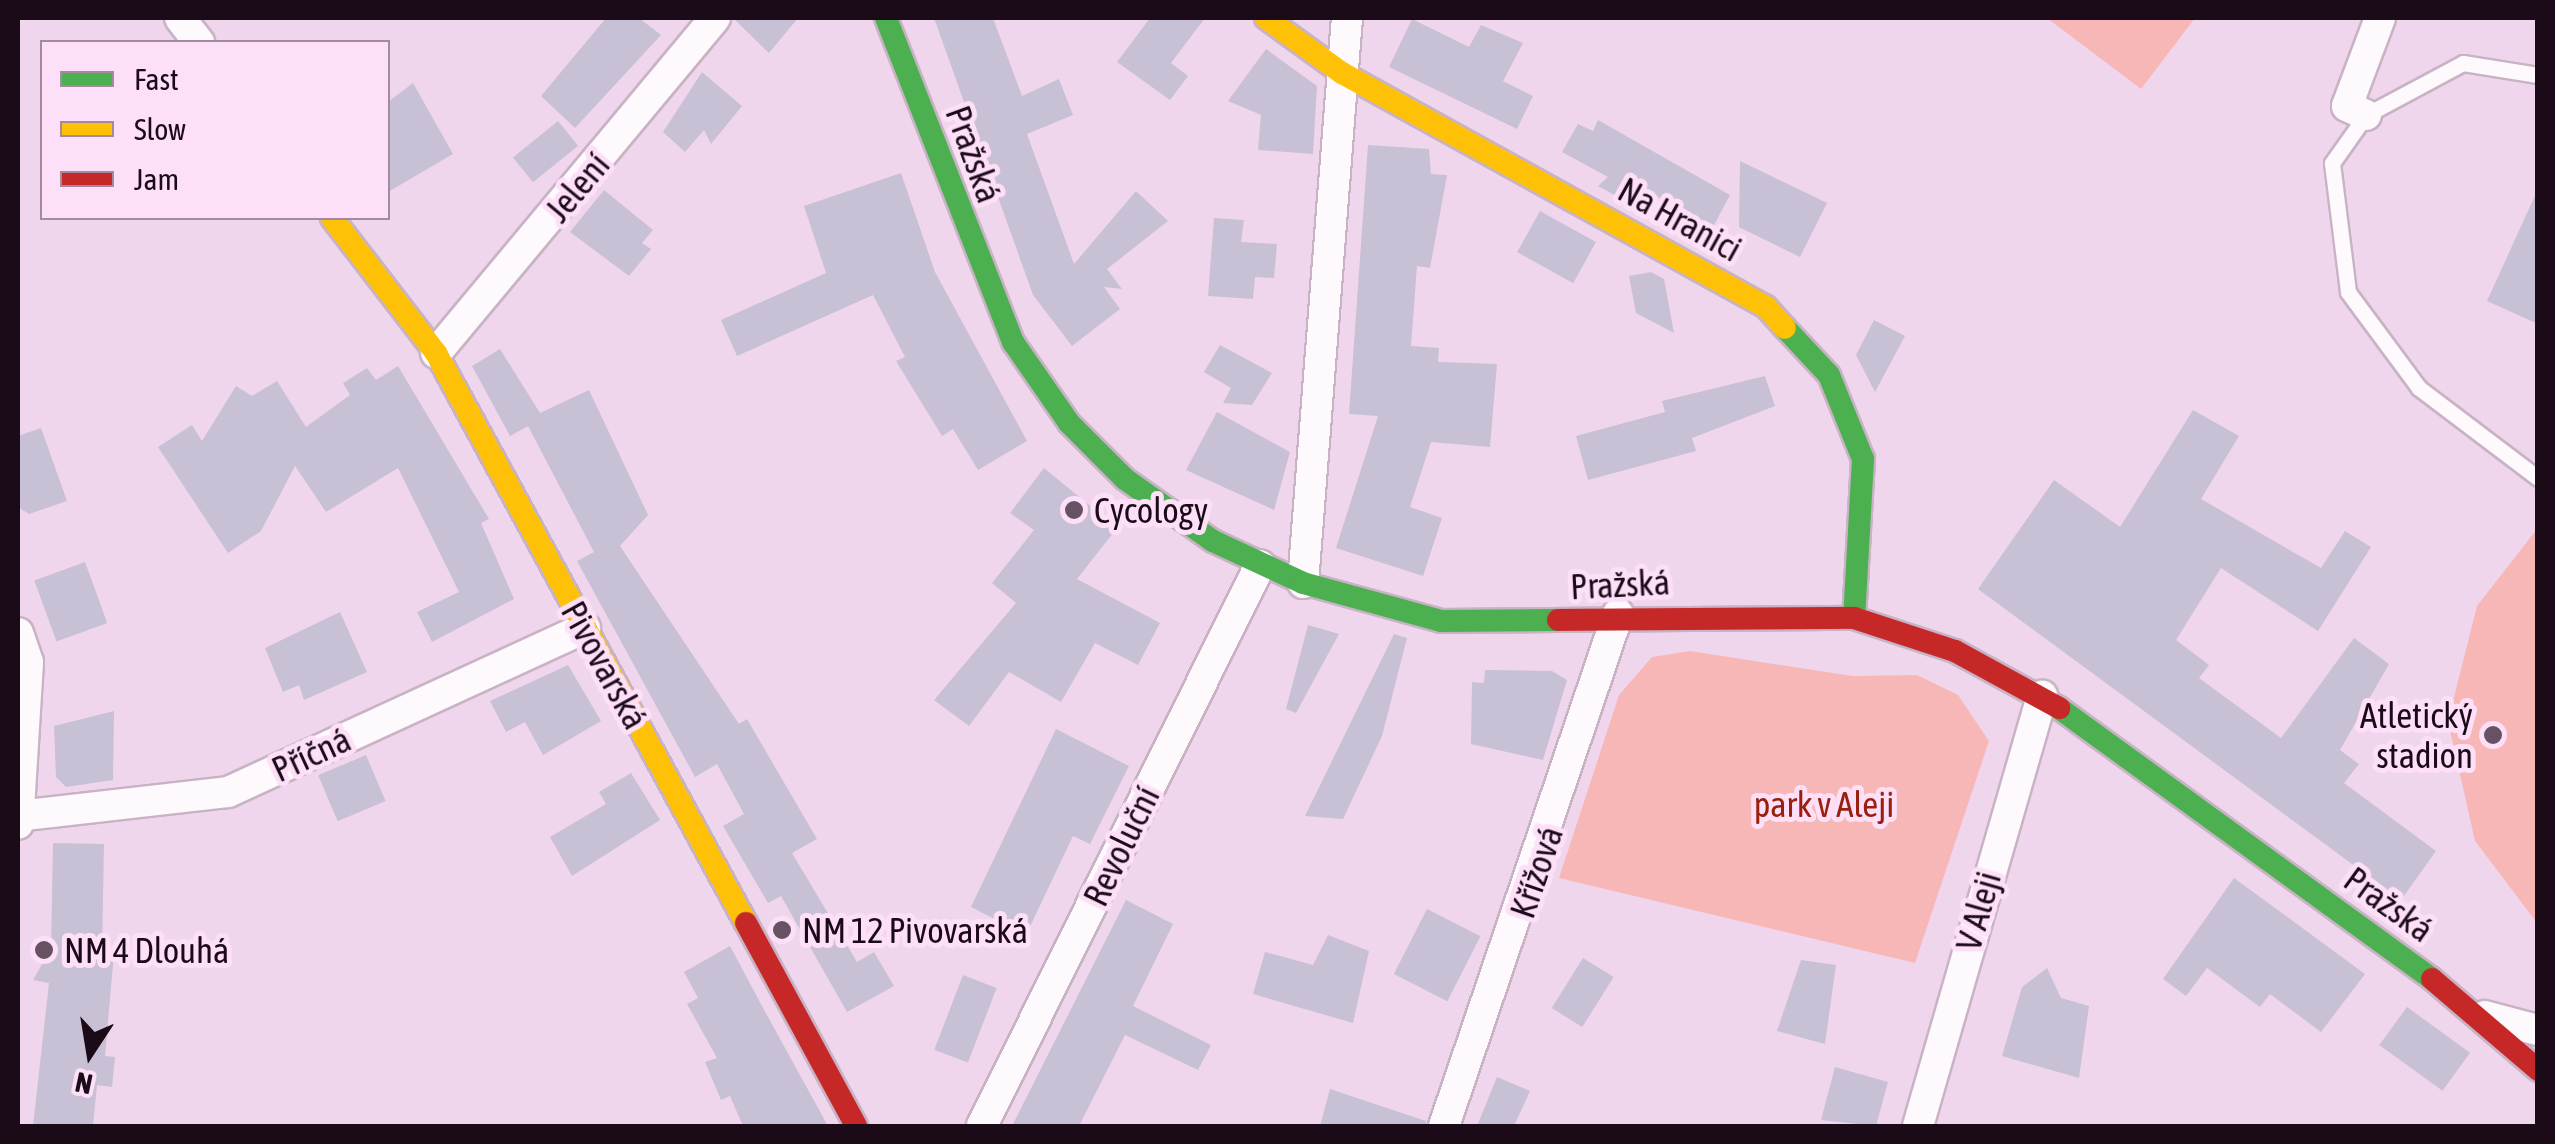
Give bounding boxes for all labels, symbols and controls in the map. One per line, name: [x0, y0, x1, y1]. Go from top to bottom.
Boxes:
legend: [40, 40, 390, 220]
text: Fast: [134, 62, 179, 96]
street label: Pražská: [937, 100, 1011, 208]
text: Slow: [134, 112, 186, 146]
street label: Jelení: [536, 144, 618, 230]
text: Jam: [134, 162, 179, 196]
street label: Na Hranici: [1611, 168, 1749, 270]
place label: Cycology: [1094, 489, 1208, 531]
marker: Cycology: [1063, 499, 1085, 521]
street label: Pražská: [1569, 560, 1671, 608]
street label: Pivovarská: [553, 594, 657, 736]
place label: Atletický stadion: [2360, 694, 2473, 776]
street label: Příčná: [265, 718, 357, 790]
marker: Atletický stadion: [2482, 724, 2504, 746]
street label: Revoluční: [1074, 779, 1168, 913]
park label: park v Aleji: [1754, 783, 1894, 825]
street label: Křížová: [1501, 821, 1571, 923]
street label: Pražská: [2336, 858, 2442, 950]
street label: V Aleji: [1947, 867, 2009, 955]
place label: NM 12 Pivovarská: [802, 909, 1028, 951]
marker: NM 12 Pivovarská: [771, 919, 793, 941]
place label: NM 4 Dlouhá: [64, 929, 229, 971]
marker: NM 4 Dlouhá: [33, 939, 55, 961]
north arrow: [40, 1004, 140, 1104]
text: N: [72, 1066, 95, 1101]

